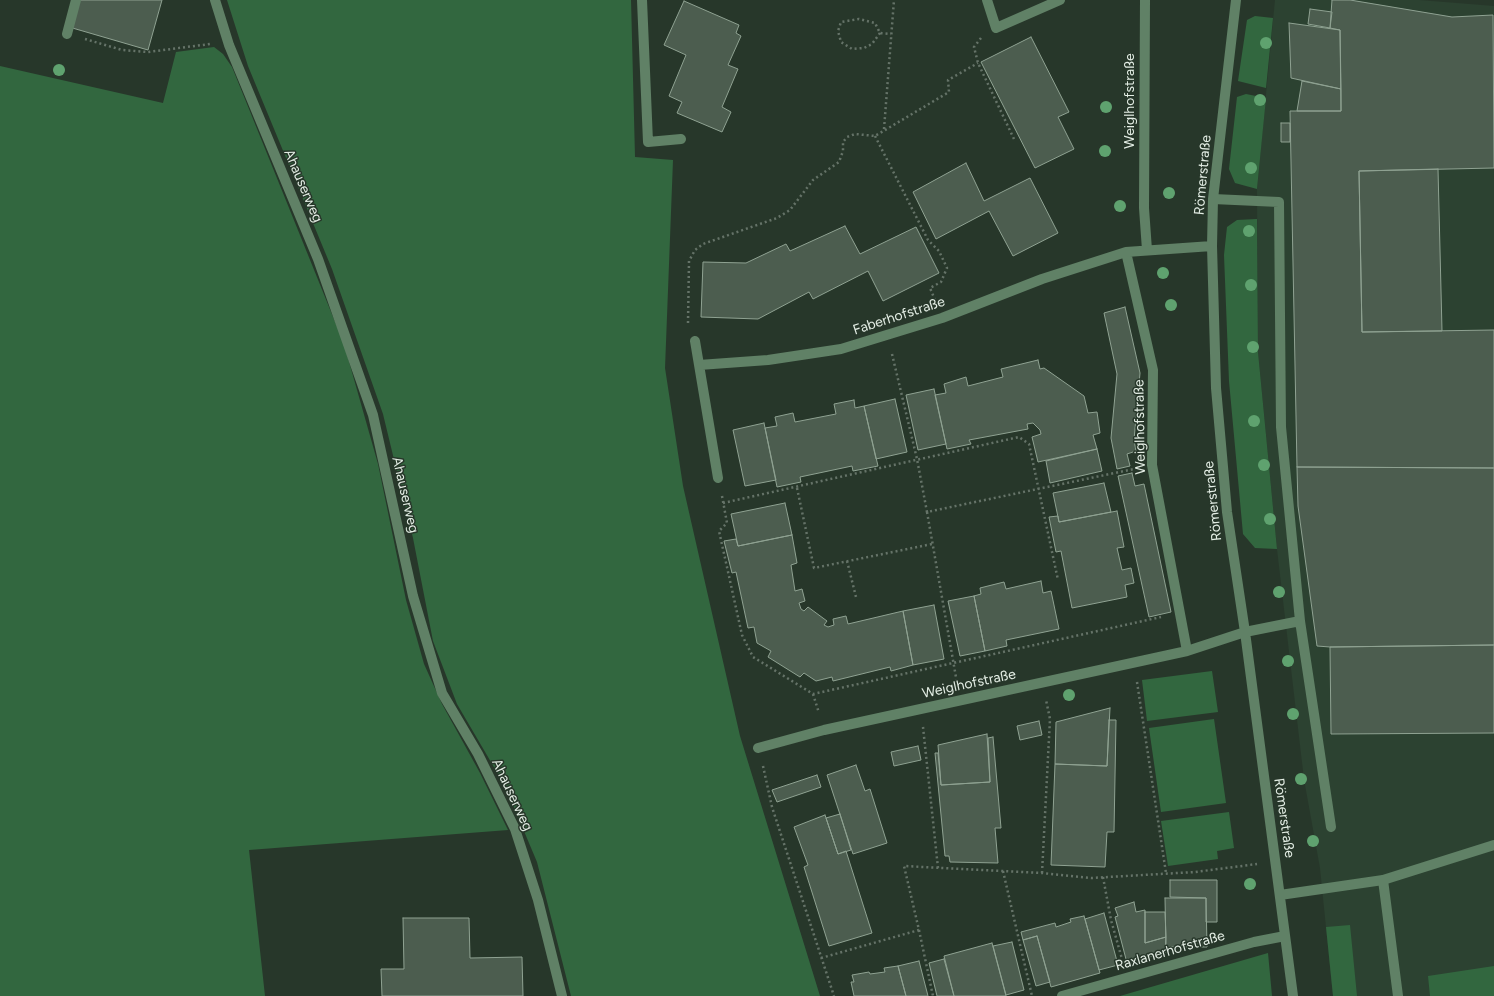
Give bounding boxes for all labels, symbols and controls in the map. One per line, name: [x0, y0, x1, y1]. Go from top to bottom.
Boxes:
street label: Weiglhofstraße: [1122, 53, 1138, 149]
street label: Römerstraße: [1191, 134, 1215, 216]
street label: Ahauserweg: [280, 147, 326, 225]
street label: Faberhofstraße: [851, 293, 947, 339]
street label: Weiglhofstraße: [1131, 379, 1149, 475]
street label: Ahauserweg: [388, 455, 422, 535]
street label: Römerstraße: [1200, 460, 1226, 542]
street label: Weiglhofstraße: [921, 666, 1017, 702]
street label: Ahauserweg: [488, 756, 536, 834]
street label: Römerstraße: [1270, 777, 1298, 859]
street label: Raxlanerhofstraße: [1113, 927, 1227, 975]

